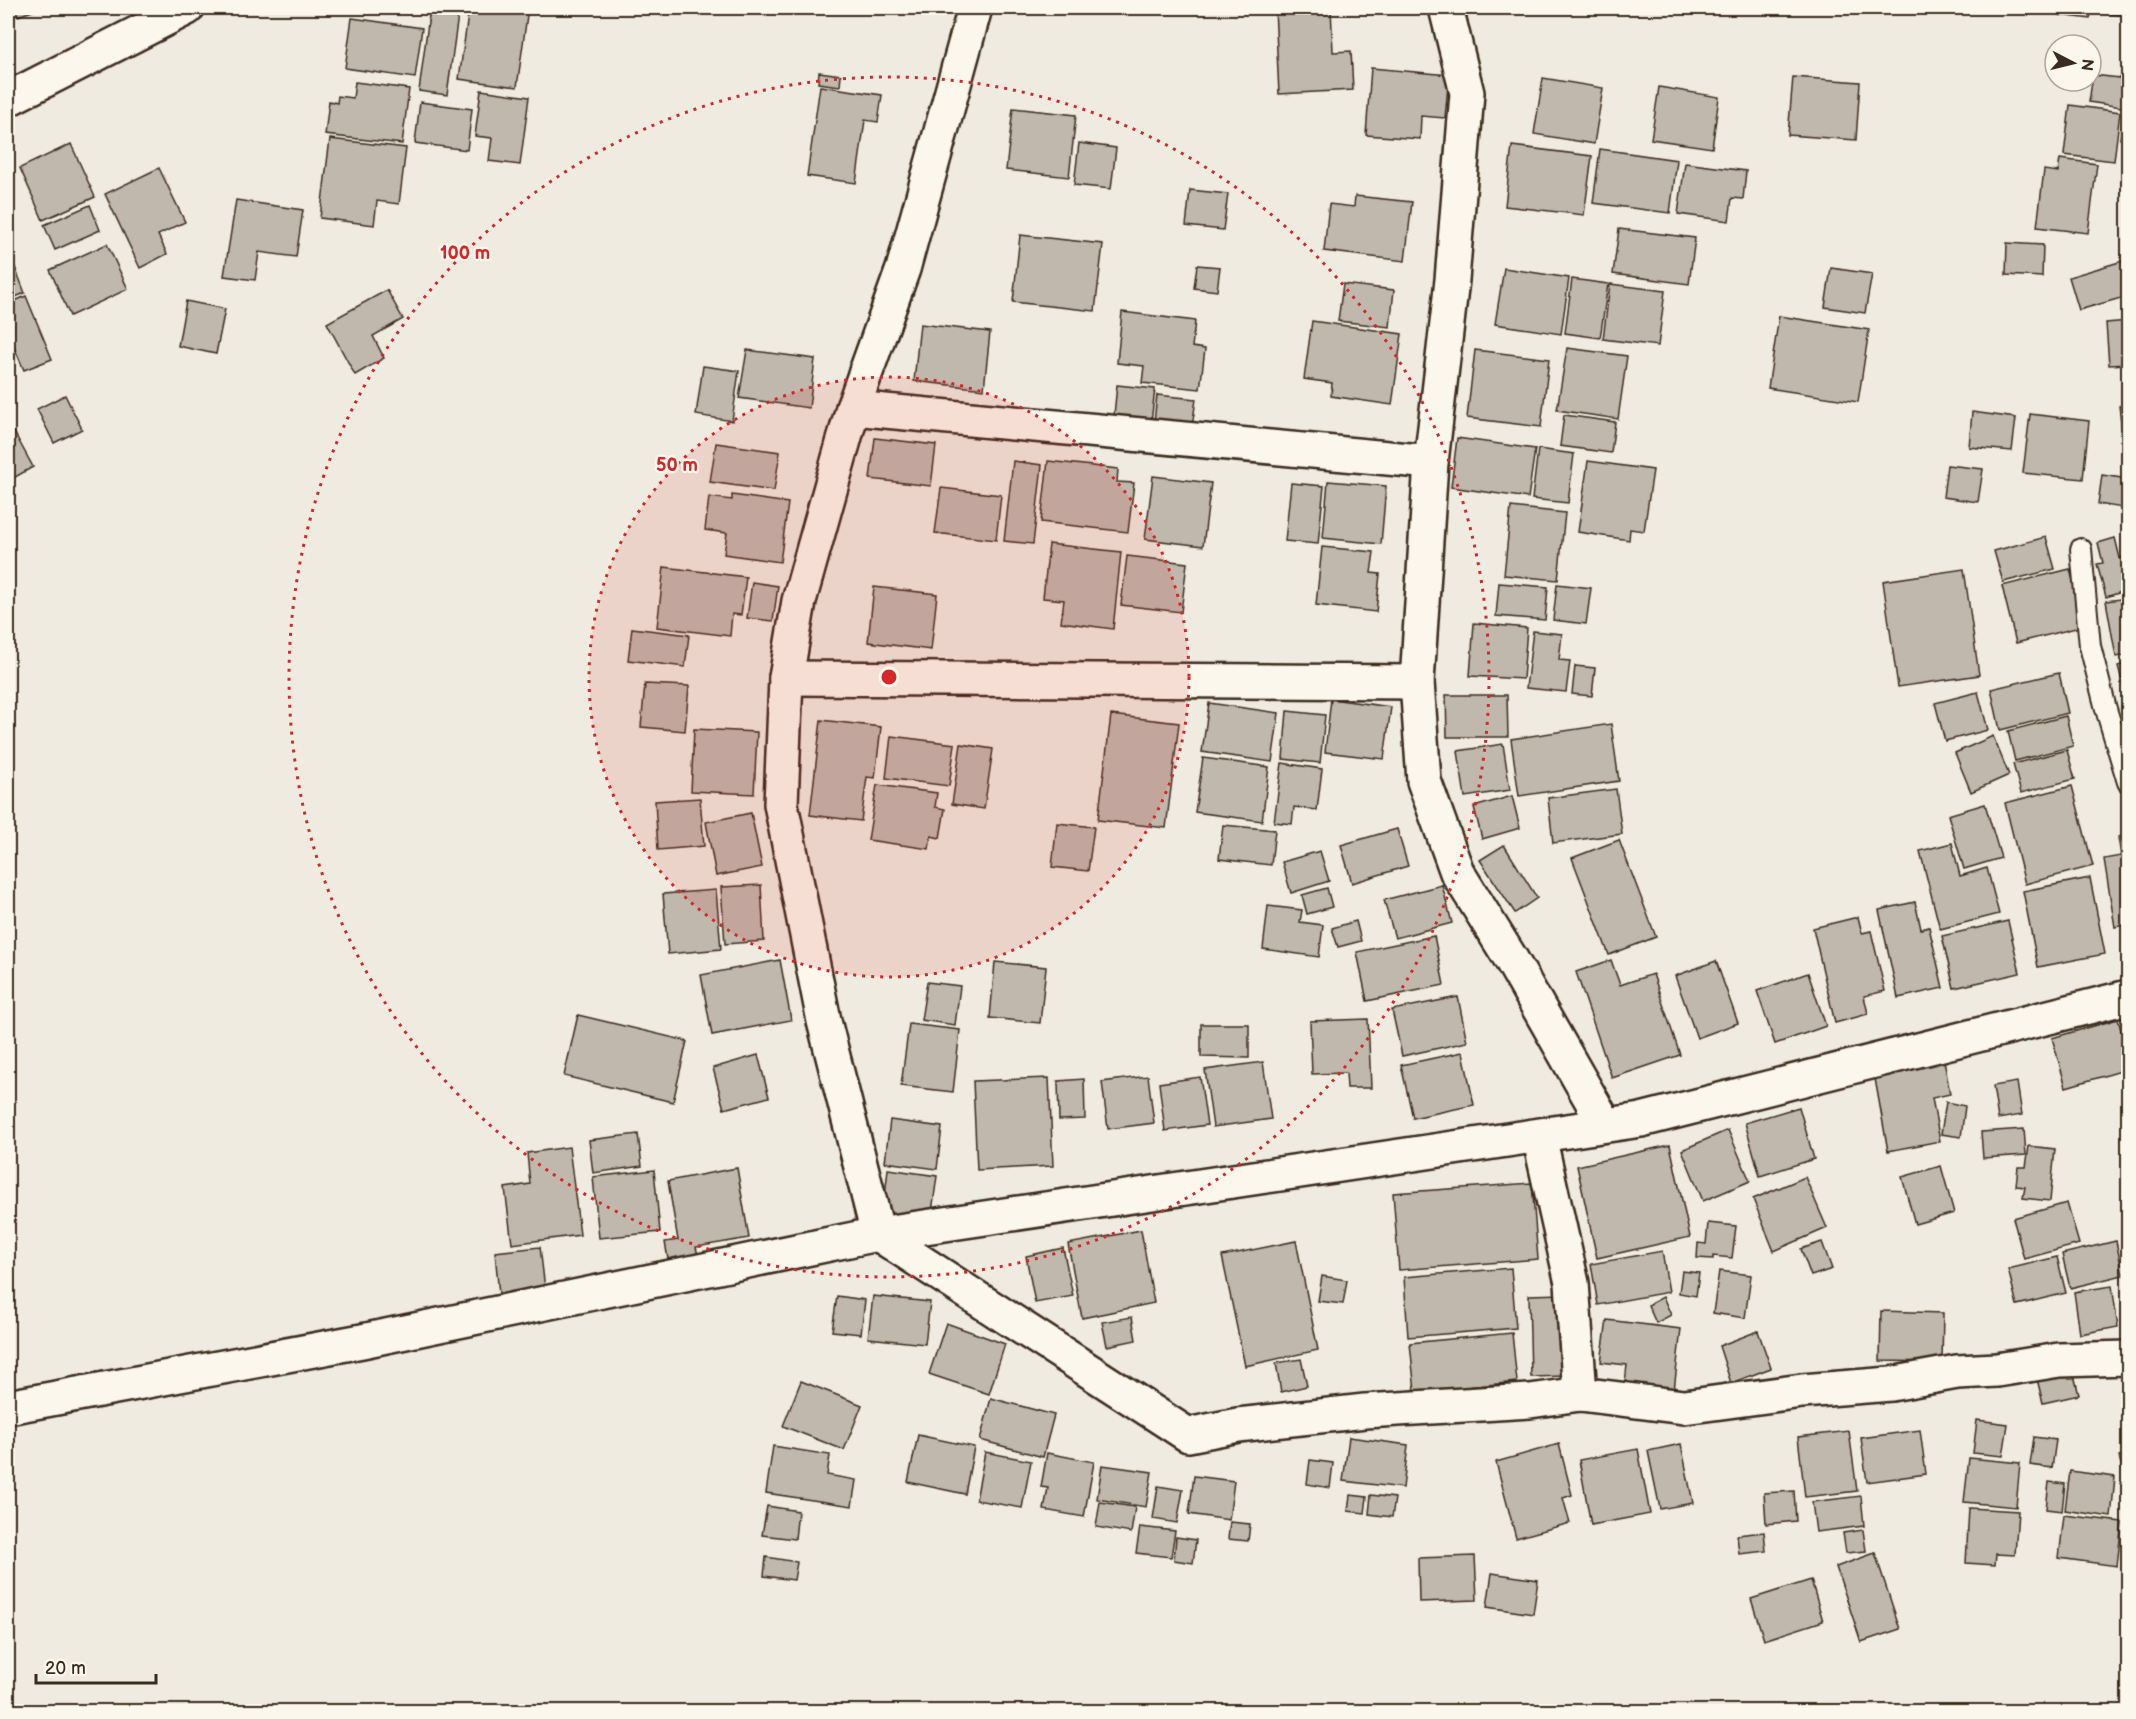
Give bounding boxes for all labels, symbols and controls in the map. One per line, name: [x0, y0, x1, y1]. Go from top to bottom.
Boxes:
north arrow: [2043, 33, 2103, 93]
text: N: [2076, 58, 2097, 72]
text: 100 m: [440, 243, 490, 264]
text: 50 m: [656, 455, 698, 476]
centre of rings: [879, 667, 899, 687]
scale bar: [36, 1647, 156, 1685]
text: 20 m: [45, 1658, 86, 1679]

